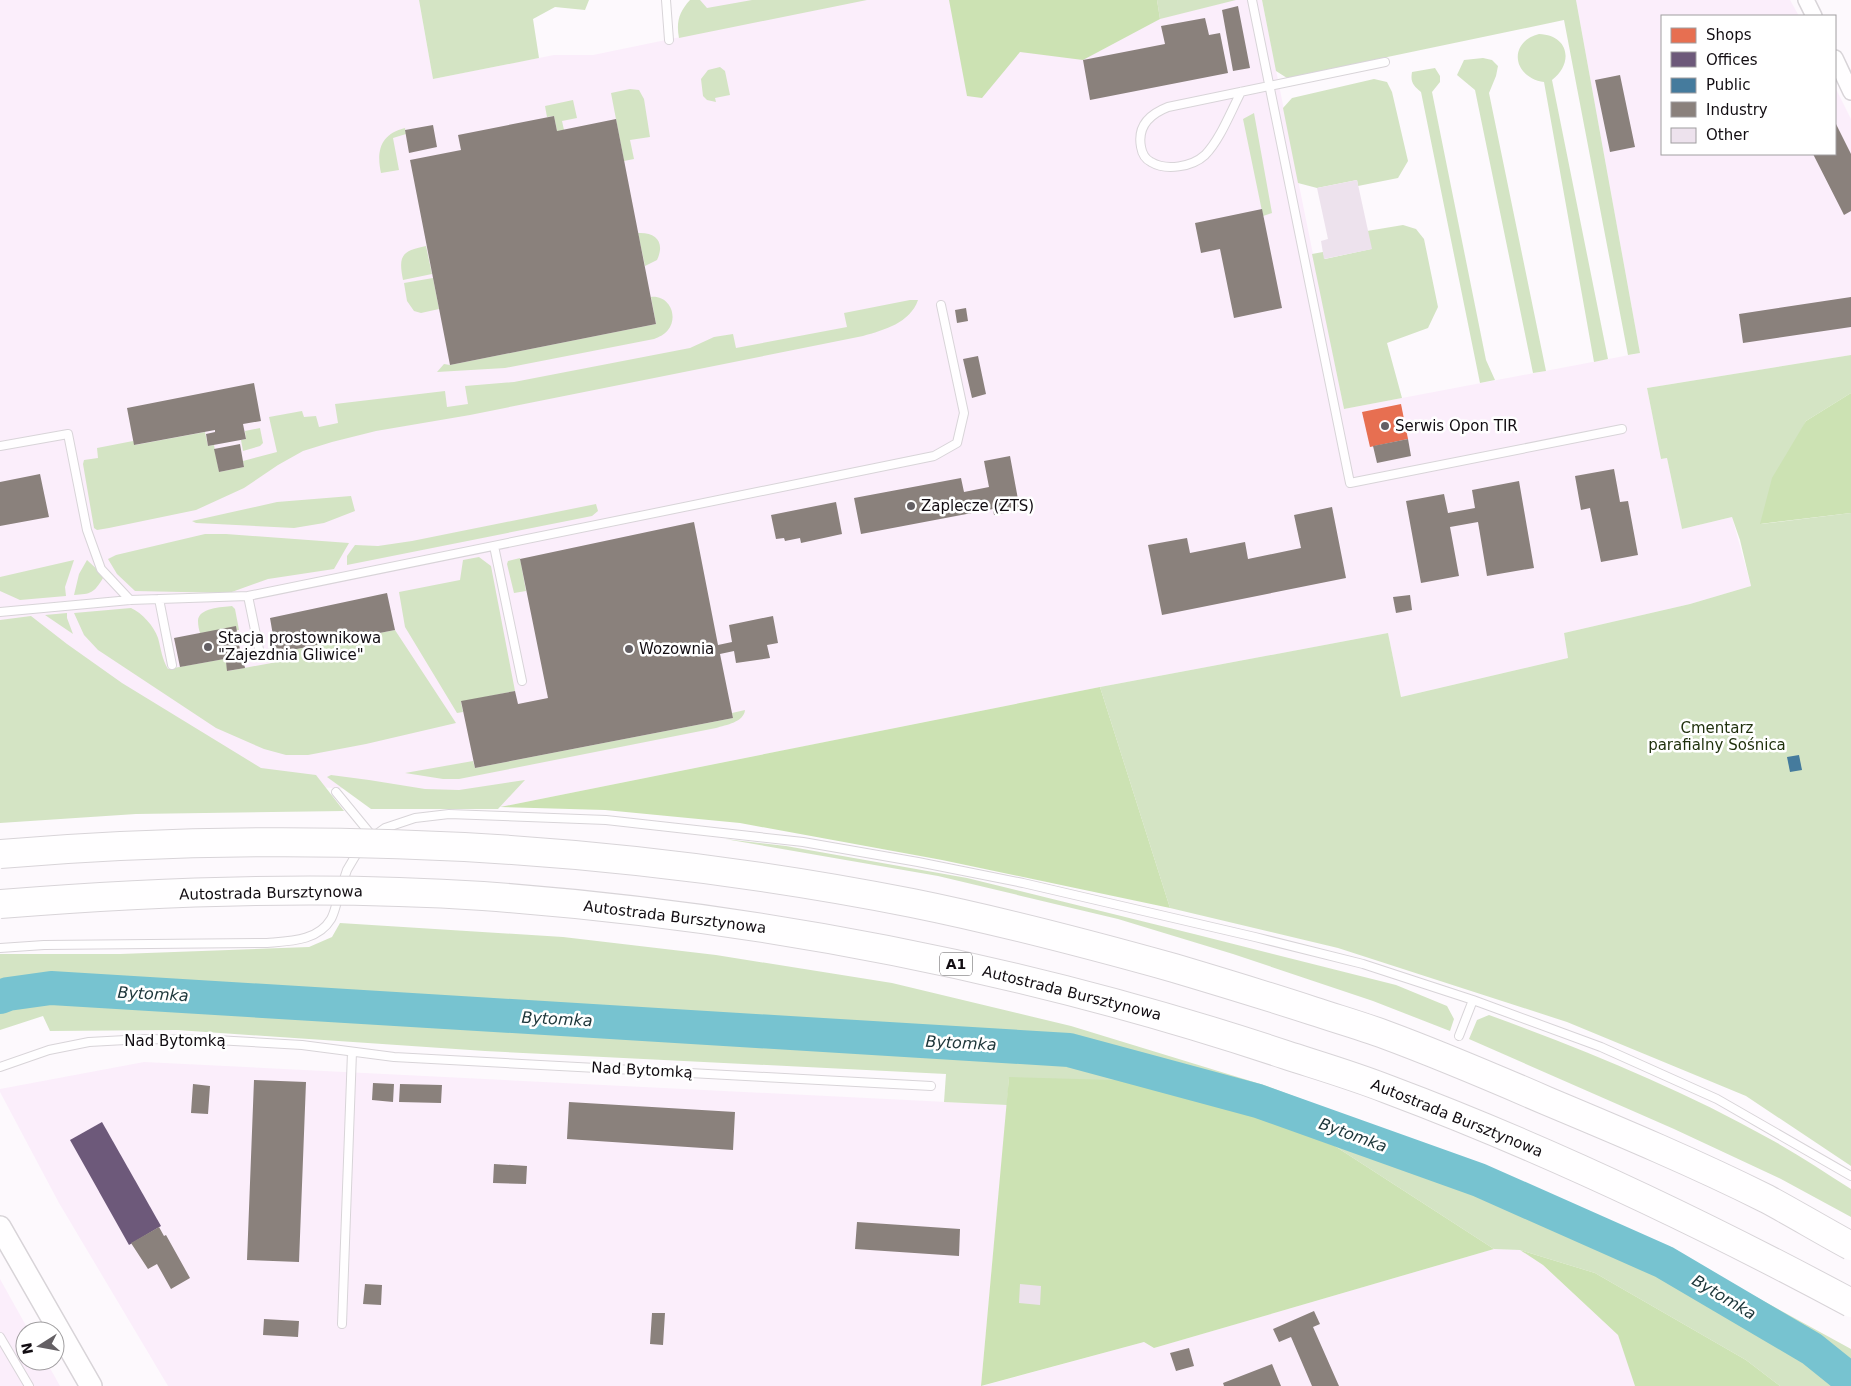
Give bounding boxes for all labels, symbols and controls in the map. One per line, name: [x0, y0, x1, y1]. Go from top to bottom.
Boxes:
legend: [1661, 15, 1836, 155]
text: Shops: [1706, 26, 1752, 44]
text: Offices: [1706, 51, 1758, 69]
text: Public: [1706, 76, 1750, 94]
text: Industry: [1706, 101, 1768, 119]
text: Other: [1706, 126, 1749, 144]
place label: Serwis Opon TIR: [1395, 417, 1518, 435]
marker: Serwis Opon TIR: [1379, 420, 1391, 432]
place label: Zaplecze (ZTS): [921, 497, 1034, 515]
marker: Zaplecze (ZTS): [905, 500, 917, 512]
place label: Stacja prostownikowa "Zajezdnia Gliwice": [218, 629, 381, 664]
place label: Wozownia: [639, 640, 714, 658]
marker: Stacja prostownikowa "Zajezdnia Gliwice": [202, 641, 214, 653]
marker: Wozownia: [623, 643, 635, 655]
park label: Cmentarz parafialny Sośnica: [1648, 719, 1786, 754]
street label: Autostrada Bursztynowa: [179, 882, 363, 904]
street label: Autostrada Bursztynowa: [583, 897, 767, 937]
road number: A1: [940, 952, 972, 976]
street label: Autostrada Bursztynowa: [981, 962, 1163, 1024]
water label: Bytomka: [117, 983, 189, 1005]
water label: Bytomka: [521, 1008, 593, 1030]
street label: Nad Bytomką: [124, 1032, 226, 1050]
water label: Bytomka: [925, 1032, 997, 1054]
street label: Nad Bytomką: [591, 1058, 693, 1082]
street label: Autostrada Bursztynowa: [1368, 1075, 1546, 1161]
water label: Bytomka: [1316, 1114, 1390, 1156]
water label: Bytomka: [1689, 1271, 1759, 1323]
north arrow: [15, 1321, 65, 1371]
text: N: [18, 1341, 36, 1356]

